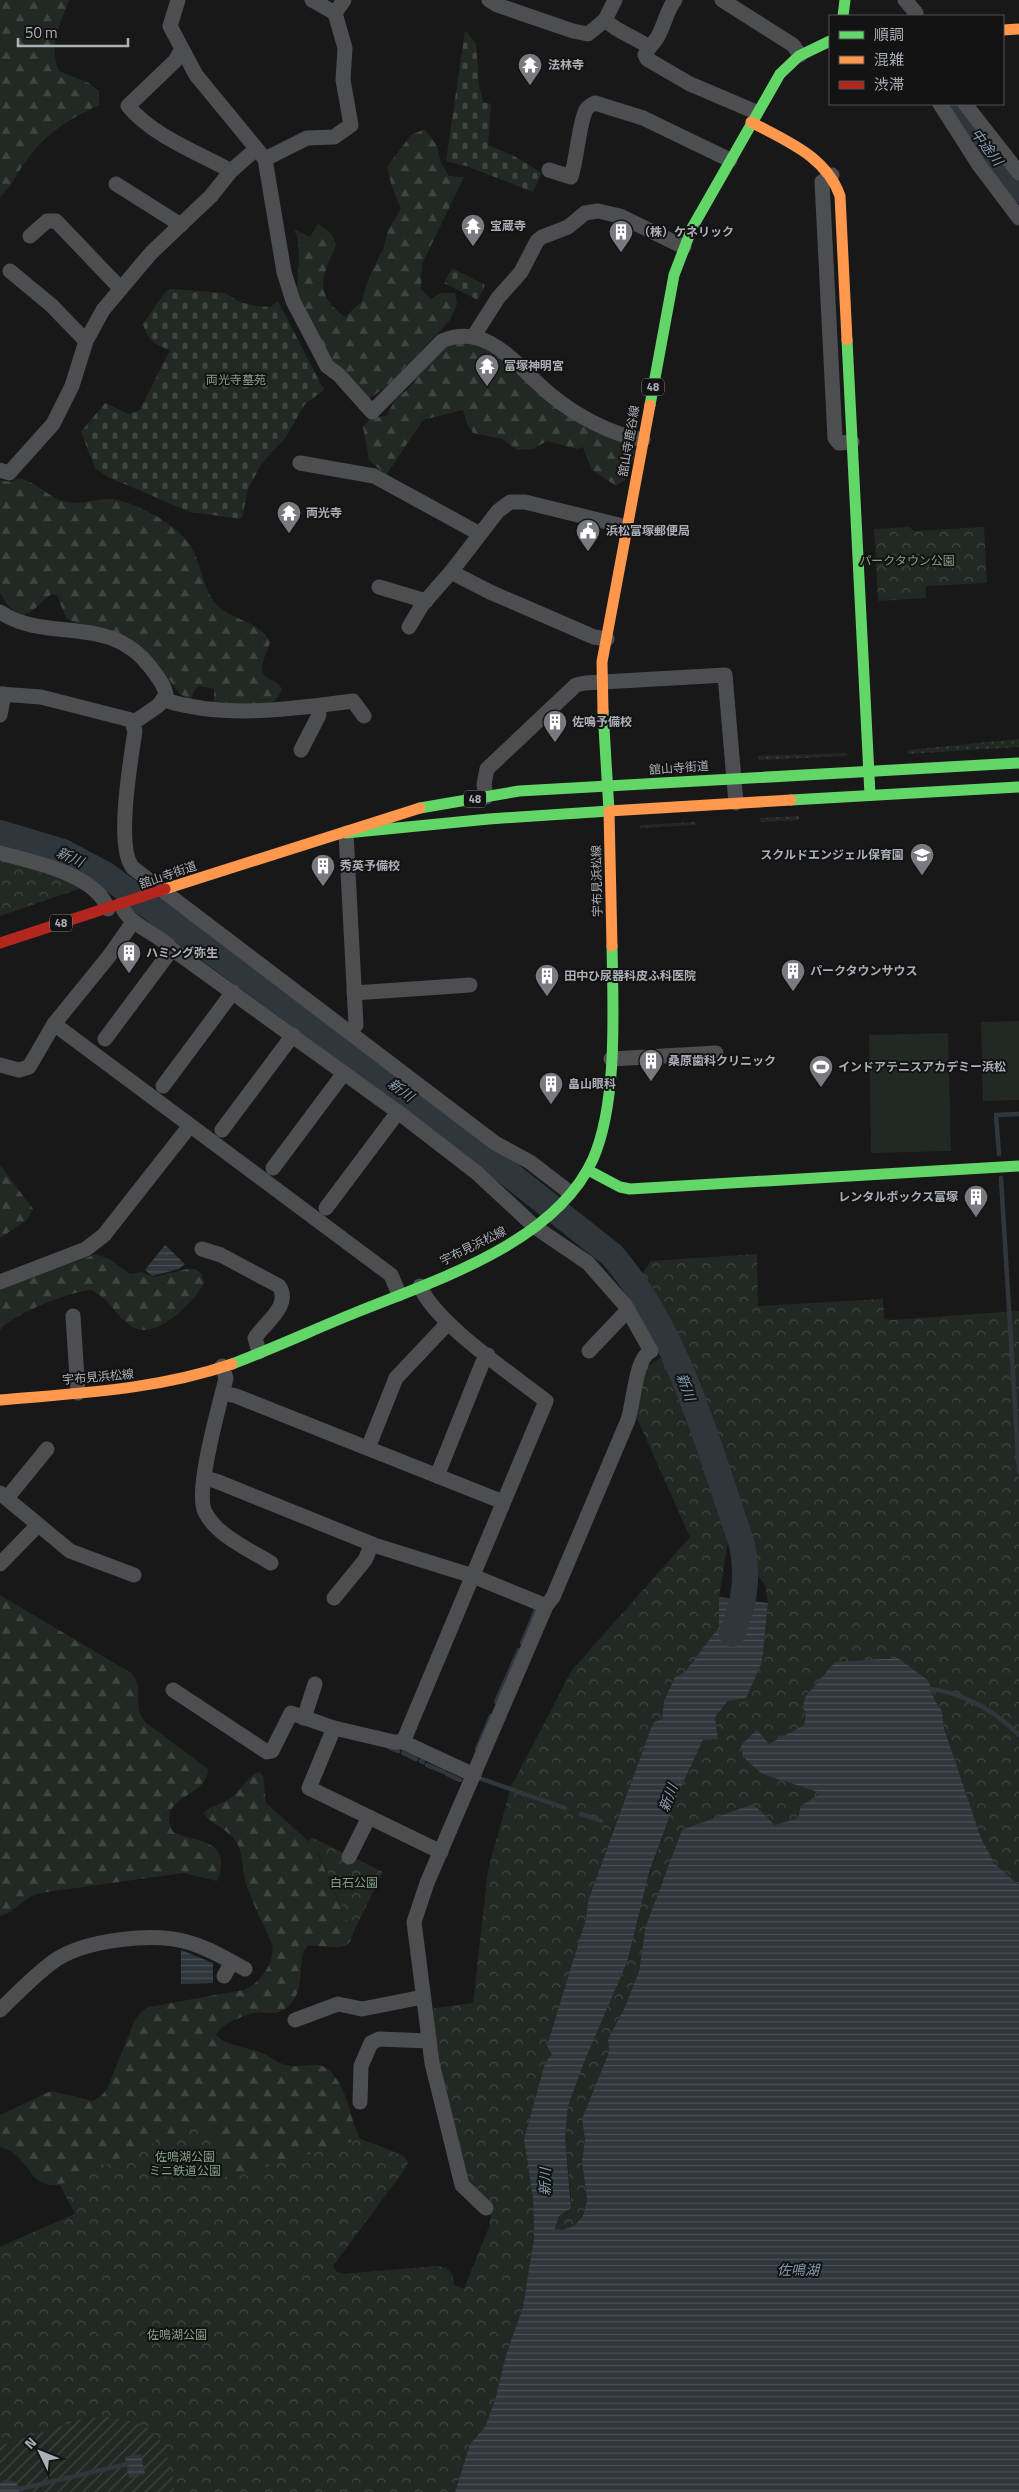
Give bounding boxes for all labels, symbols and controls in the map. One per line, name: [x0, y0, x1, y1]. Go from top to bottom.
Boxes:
scale bar: [18, 15, 128, 47]
legend: [829, 15, 1004, 105]
text: 50 m: [25, 21, 58, 44]
text: 順調: [874, 23, 904, 46]
text: 混雑: [874, 48, 904, 71]
temple icon: 法林寺: [517, 52, 543, 86]
place label: 法林寺: [548, 55, 584, 74]
text: 渋滞: [874, 73, 904, 96]
water label: 中途川: [966, 124, 1010, 171]
temple icon: 宝蔵寺: [460, 213, 486, 247]
place label: 宝蔵寺: [490, 216, 526, 235]
building icon: （株）ケネリック: [608, 219, 634, 253]
place label: （株）ケネリック: [638, 222, 734, 241]
temple icon: 富塚神明宮: [474, 353, 500, 387]
place label: 富塚神明宮: [504, 356, 564, 375]
park label: 両光寺墓苑: [206, 370, 266, 389]
road number: 48: [642, 378, 664, 396]
street label: 舘山寺鹿谷線: [613, 404, 644, 478]
temple icon: 両光寺: [276, 500, 302, 534]
place label: 両光寺: [306, 503, 342, 522]
public building icon: 浜松富塚郵便局: [575, 518, 601, 552]
place label: 浜松富塚郵便局: [606, 521, 690, 540]
park label: パークタウン公園: [859, 551, 955, 570]
building icon: 佐鳴予備校: [542, 709, 568, 743]
place label: 佐鳴予備校: [572, 712, 632, 731]
street label: 舘山寺街道: [648, 756, 710, 779]
road number: 48: [464, 791, 486, 808]
water label: 新川: [53, 841, 89, 873]
school or university icon: スクルドエンジェル保育園: [909, 842, 935, 876]
street label: 宇布見浜松線: [586, 845, 607, 917]
place label: スクルドエンジェル保育園: [760, 845, 904, 864]
building icon: 秀英予備校: [310, 853, 336, 887]
street label: 舘山寺街道: [136, 856, 199, 893]
place label: 秀英予備校: [340, 856, 400, 875]
road number: 48: [50, 914, 72, 931]
building icon: ハミング弥生: [116, 940, 142, 974]
place label: ハミング弥生: [146, 943, 218, 962]
building icon: パークタウンサウス: [780, 958, 806, 992]
place label: パークタウンサウス: [810, 961, 918, 980]
building icon: 田中ひ尿器科皮ふ科医院: [534, 963, 560, 997]
place label: 田中ひ尿器科皮ふ科医院: [564, 966, 696, 985]
building icon: 桑原歯科クリニック: [638, 1048, 664, 1082]
place label: 桑原歯科クリニック: [668, 1051, 776, 1070]
sports icon: インドアテニスアカデミー浜松: [808, 1054, 834, 1088]
place label: インドアテニスアカデミー浜松: [838, 1057, 1006, 1076]
building icon: 畠山眼科: [538, 1071, 564, 1105]
water label: 新川: [384, 1073, 420, 1107]
place label: 畠山眼科: [568, 1074, 616, 1093]
building icon: レンタルボックス富塚: [963, 1184, 989, 1218]
place label: レンタルボックス富塚: [838, 1187, 958, 1206]
street label: 宇布見浜松線: [436, 1221, 509, 1270]
street label: 宇布見浜松線: [61, 1364, 135, 1389]
water label: 新川: [672, 1370, 702, 1405]
water label: 新川: [653, 1779, 683, 1815]
park label: 白石公園: [330, 1873, 378, 1892]
park label: 佐鳴湖公園 ミニ鉄道公園: [149, 2147, 221, 2180]
water label: 新川: [534, 2166, 555, 2196]
water label: 佐鳴湖: [777, 2259, 821, 2280]
park label: 佐鳴湖公園: [147, 2325, 207, 2344]
north arrow: [15, 2427, 65, 2477]
text: N: [19, 2432, 41, 2454]

